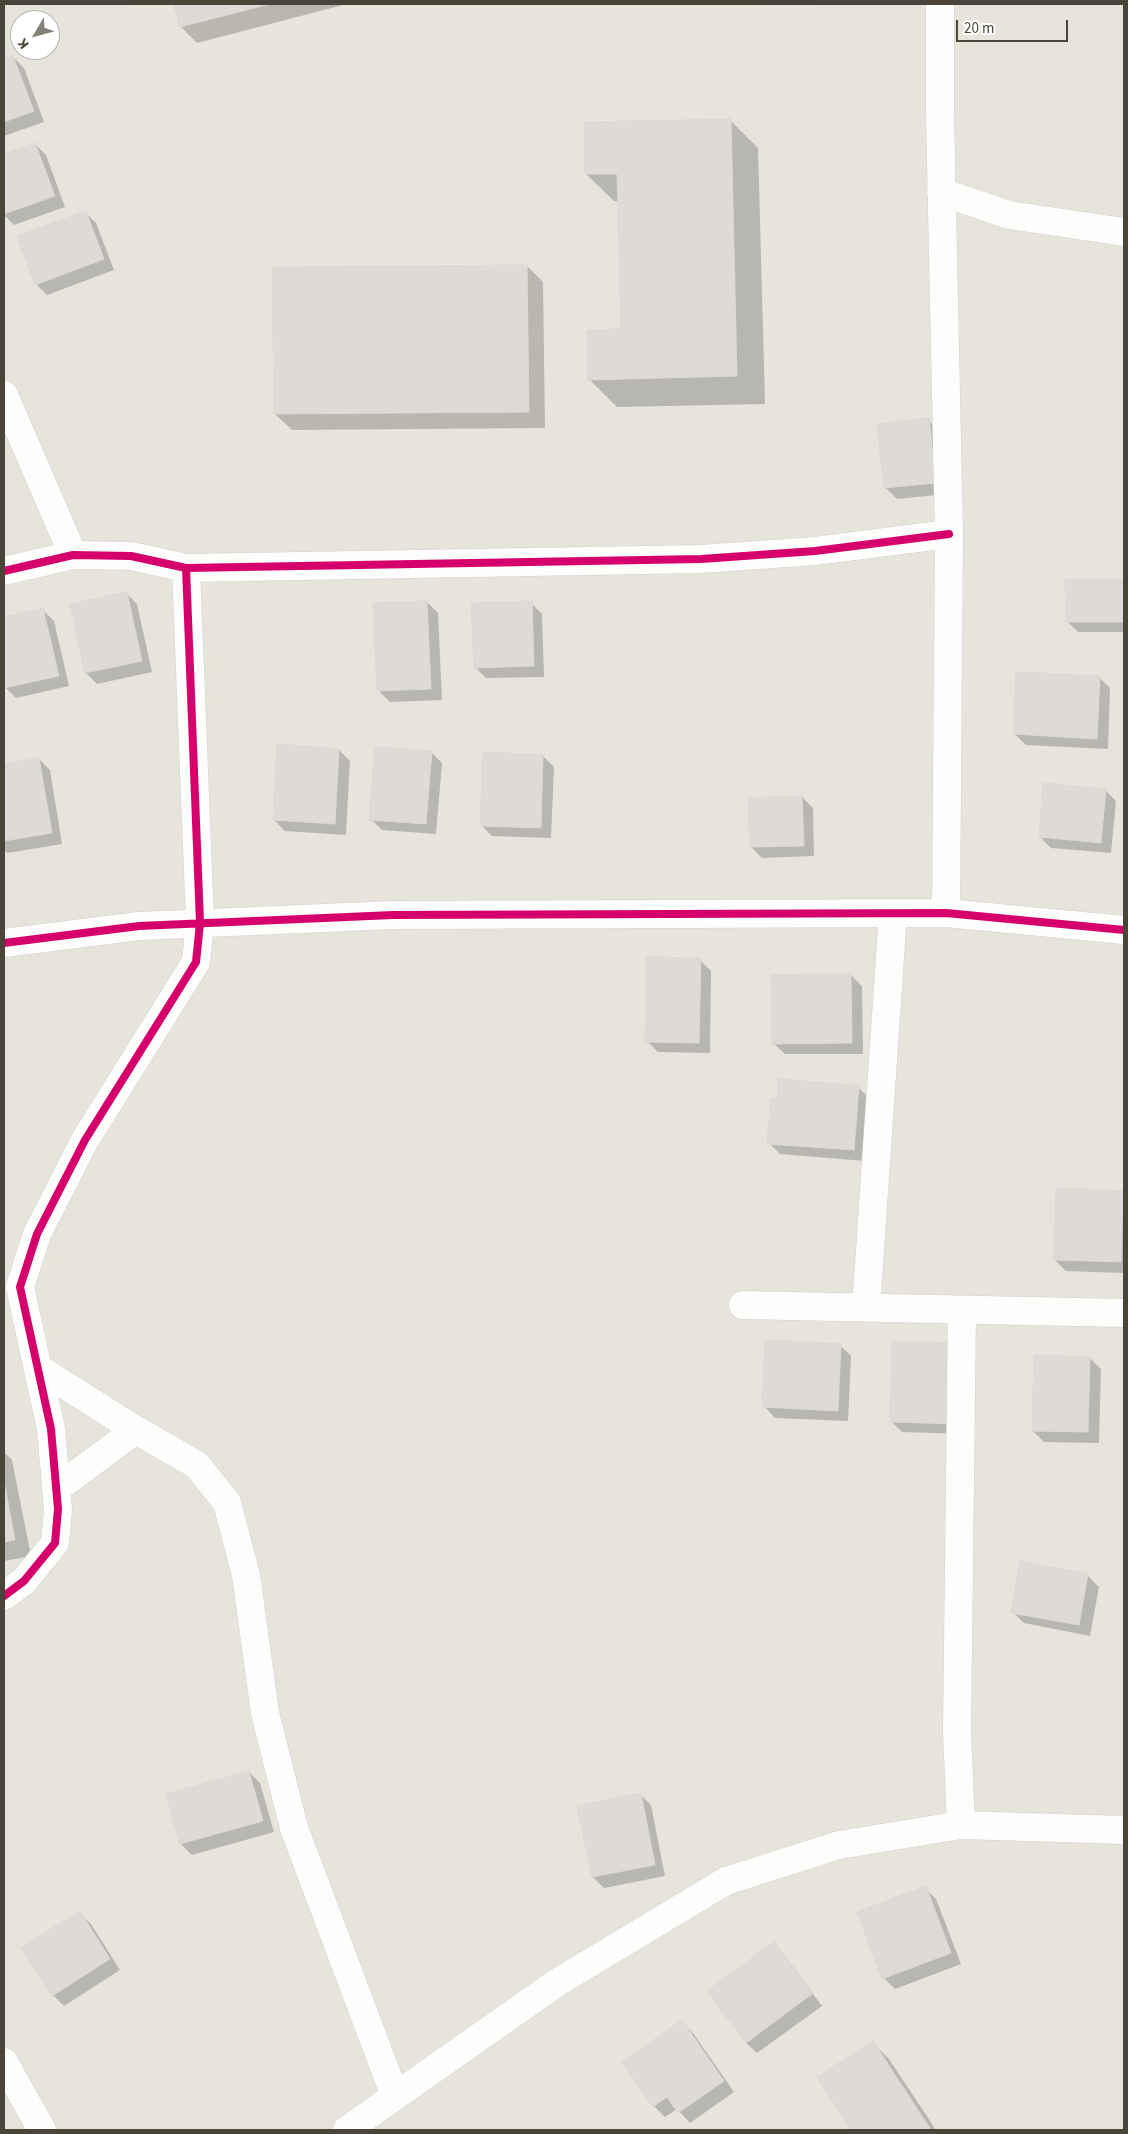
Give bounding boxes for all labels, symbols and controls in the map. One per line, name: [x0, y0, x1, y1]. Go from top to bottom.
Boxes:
north arrow: [10, 10, 60, 60]
scale bar: [958, 10, 1070, 42]
text: 20 m: [964, 18, 994, 39]
text: K: [13, 34, 34, 53]

